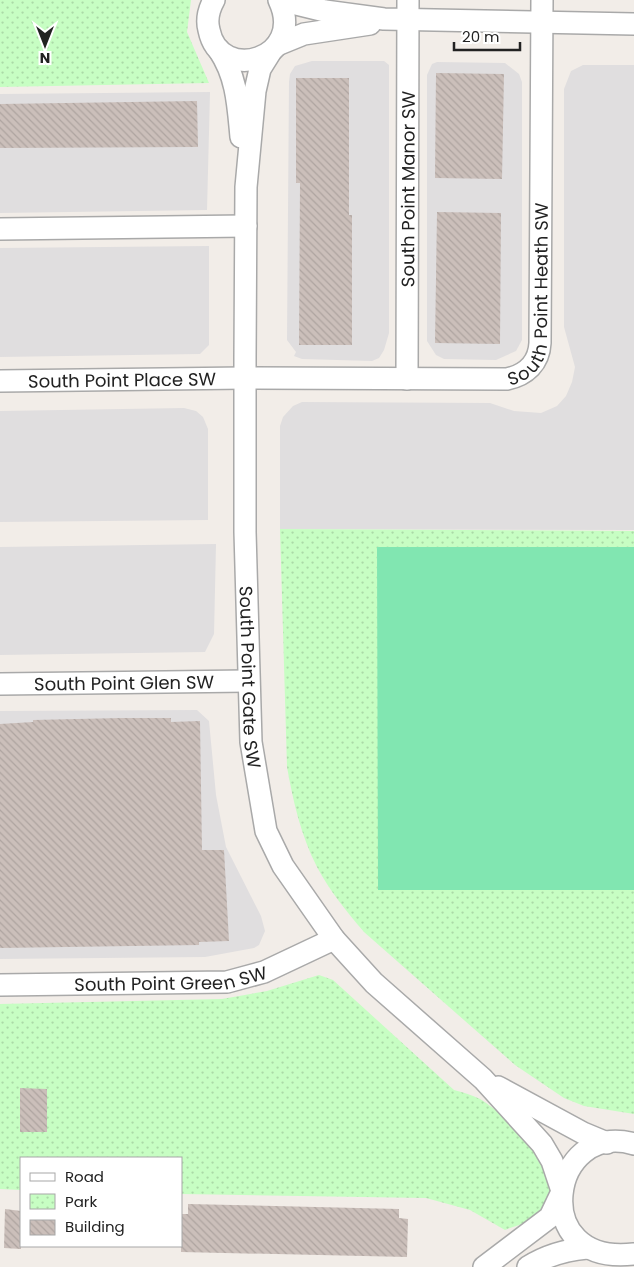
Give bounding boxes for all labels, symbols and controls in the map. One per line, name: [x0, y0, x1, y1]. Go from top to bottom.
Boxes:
north arrow: [20, 20, 70, 70]
scale bar: [454, 20, 520, 52]
text: 20 m: [462, 26, 500, 47]
text: N: [40, 48, 50, 68]
street label: South Point Manor SW: [395, 90, 420, 287]
street label: South Point Heath SW: [504, 202, 553, 391]
street label: South Point Place SW: [28, 366, 217, 393]
street label: South Point Gate SW: [234, 585, 268, 771]
street label: South Point Glen SW: [34, 669, 215, 696]
street label: South Point Green SW: [74, 959, 270, 997]
legend: [20, 1157, 182, 1247]
text: Road: [65, 1166, 104, 1187]
text: Park: [65, 1191, 97, 1212]
text: Building: [65, 1216, 125, 1237]

